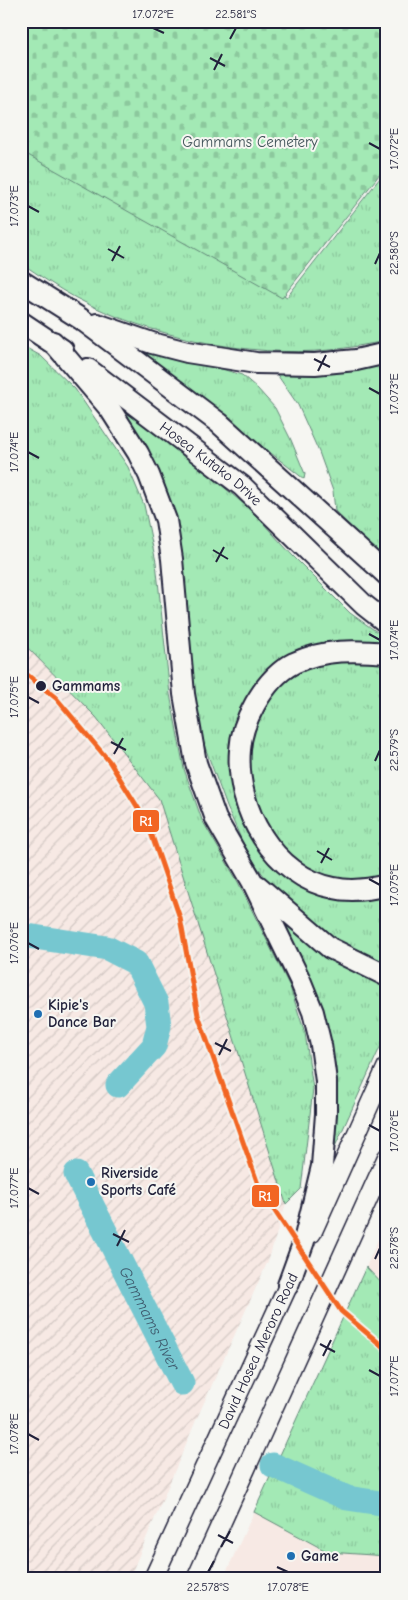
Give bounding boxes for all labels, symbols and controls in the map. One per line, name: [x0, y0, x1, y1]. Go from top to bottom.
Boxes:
text: 17.072°E: [132, 7, 174, 21]
text: 22.581°S: [215, 7, 257, 21]
text: 17.072°E: [387, 128, 401, 170]
park label: Gammams Cemetery: [182, 133, 318, 151]
text: 17.073°E: [7, 185, 21, 227]
text: 22.580°S: [387, 231, 401, 275]
text: 17.073°E: [387, 373, 401, 415]
street label: Hosea Kutako Drive: [156, 418, 266, 510]
text: 17.074°E: [7, 432, 21, 472]
text: 17.074°E: [387, 620, 401, 660]
text: 17.075°E: [7, 676, 21, 718]
place label: Gammams: [52, 677, 120, 695]
marker: Gammams: [34, 679, 48, 693]
text: 22.579°S: [387, 728, 401, 771]
line badge: R1: [132, 809, 160, 833]
text: R1: [139, 813, 153, 830]
text: 17.075°E: [387, 864, 401, 906]
text: 17.076°E: [7, 922, 21, 964]
place label: Kipie's Dance Bar: [48, 996, 116, 1031]
marker: Kipie's Dance Bar: [32, 1008, 44, 1020]
text: 17.076°E: [387, 1110, 401, 1152]
place label: Riverside Sports Café: [101, 1164, 176, 1199]
text: 17.077°E: [7, 1167, 21, 1209]
marker: Riverside Sports Café: [85, 1176, 97, 1188]
line badge: R1: [251, 1184, 280, 1208]
text: R1: [258, 1188, 272, 1205]
text: 22.578°S: [387, 1226, 401, 1269]
water label: Gammams River: [115, 1264, 183, 1374]
street label: David Hosea Meroro Road: [214, 1270, 302, 1432]
text: 17.077°E: [387, 1355, 401, 1397]
text: 17.078°E: [7, 1413, 21, 1455]
place label: Game: [301, 1547, 339, 1565]
marker: Game: [285, 1550, 297, 1562]
text: 22.578°S: [187, 1580, 230, 1594]
text: 17.078°E: [267, 1580, 309, 1594]

